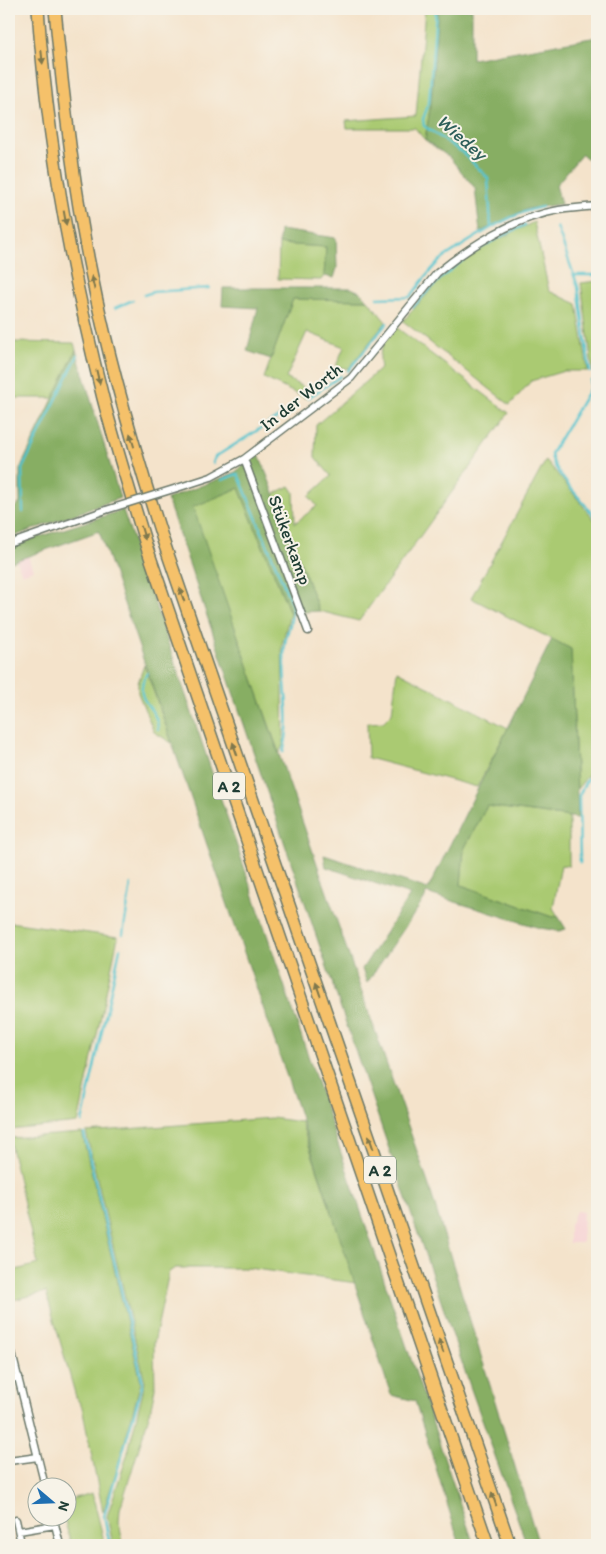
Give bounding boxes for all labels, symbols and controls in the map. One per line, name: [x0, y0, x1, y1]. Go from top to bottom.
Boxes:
one-way arrow: [38, 50, 46, 66]
water label: Wiedey: [432, 109, 493, 166]
one-way arrow: [61, 211, 69, 227]
one-way arrow: [89, 275, 97, 290]
street label: In der Worth: [255, 358, 347, 436]
one-way arrow: [94, 370, 102, 385]
one-way arrow: [128, 433, 136, 448]
street label: Stükerkamp: [264, 492, 316, 588]
one-way arrow: [139, 526, 147, 541]
one-way arrow: [178, 587, 186, 602]
one-way arrow: [231, 741, 238, 756]
road number: A 2: [213, 772, 245, 799]
one-way arrow: [314, 981, 322, 996]
one-way arrow: [367, 1135, 374, 1150]
road number: A 2: [364, 1156, 396, 1184]
one-way arrow: [437, 1338, 444, 1353]
north arrow: [28, 1476, 78, 1526]
one-way arrow: [490, 1491, 498, 1506]
text: N: [54, 1499, 73, 1513]

